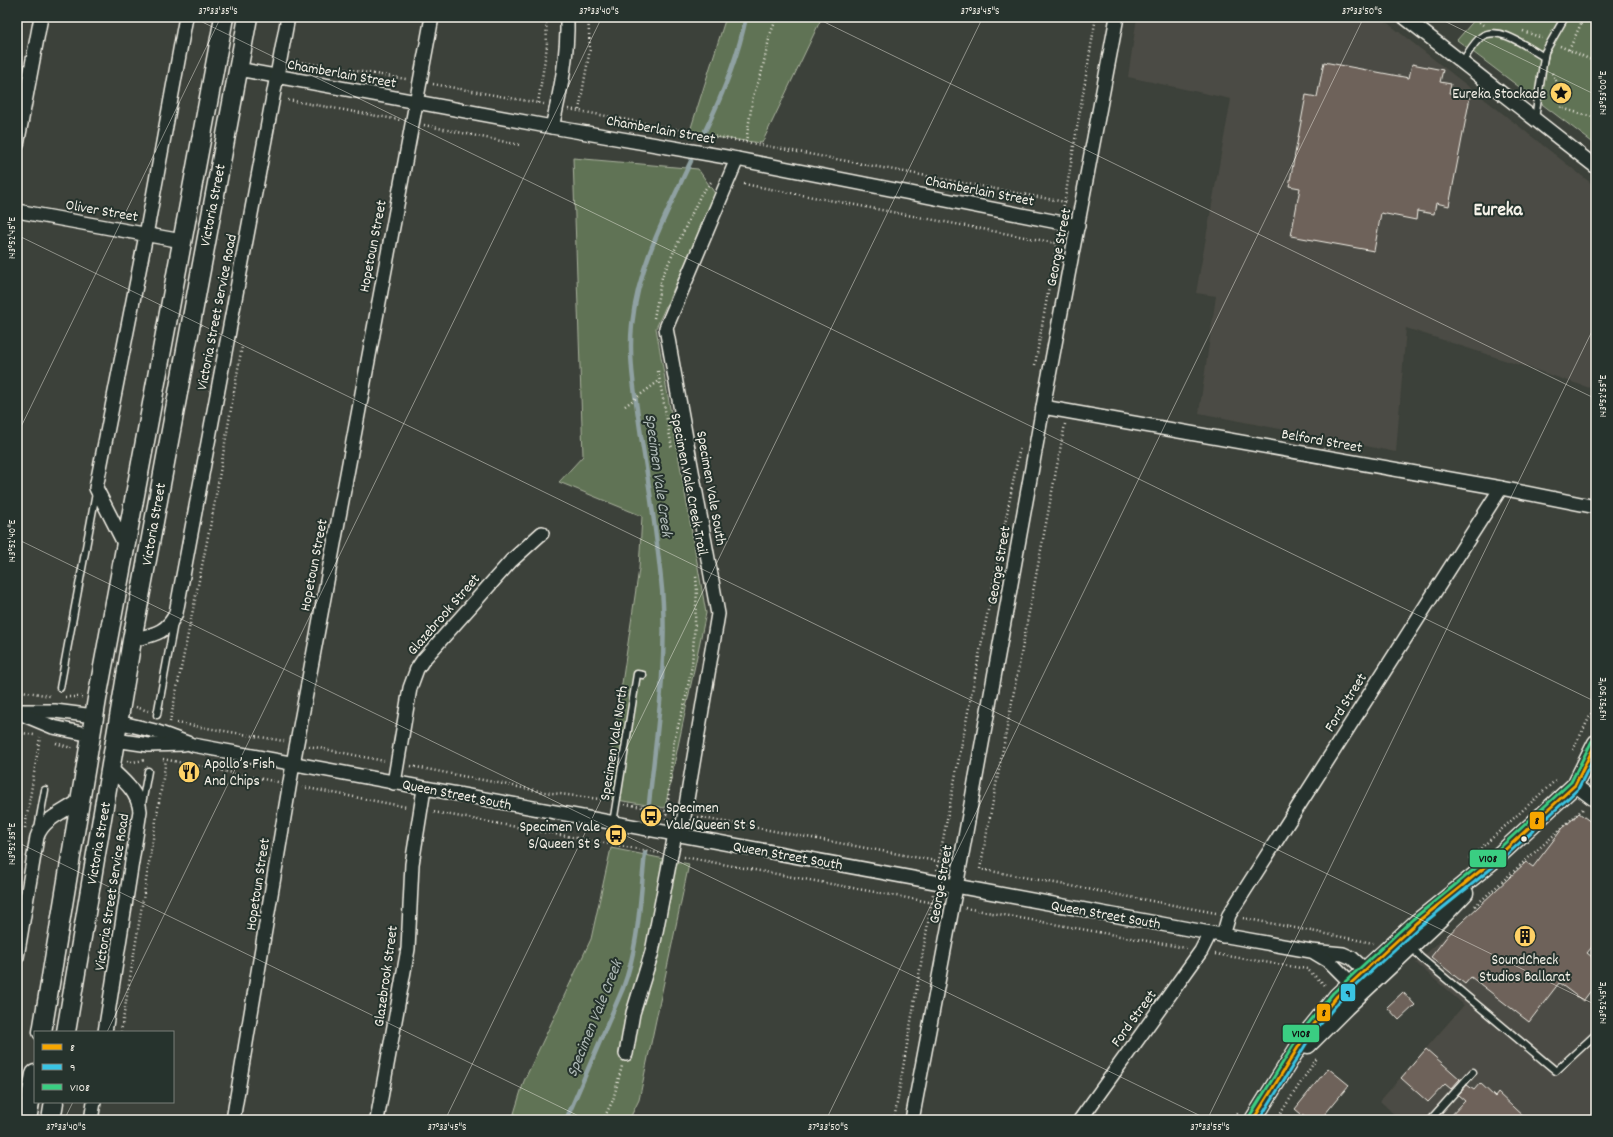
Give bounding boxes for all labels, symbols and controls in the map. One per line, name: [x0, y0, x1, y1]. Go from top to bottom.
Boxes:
text: 37°33'35"S: [198, 5, 238, 19]
text: 37°33'40"S: [579, 5, 619, 19]
text: 37°33'45"S: [960, 5, 1000, 19]
text: 37°33'50"S: [1342, 5, 1382, 19]
street label: Chamberlain Street: [285, 55, 398, 95]
text: 143°53'00"E: [1597, 71, 1611, 115]
place icon: Eureka Stockade: [1548, 80, 1574, 106]
place label: Eureka Stockade: [1452, 84, 1546, 106]
street label: Chamberlain Street: [604, 111, 717, 151]
street label: Victoria Street: [195, 162, 233, 248]
street label: Chamberlain Street: [923, 171, 1036, 213]
street label: Oliver Street: [64, 195, 140, 229]
street label: Hopetoun Street: [354, 198, 394, 294]
district label: Eureka: [1474, 198, 1524, 225]
street label: George Street: [1042, 206, 1078, 288]
text: 143°52'45"E: [6, 217, 20, 259]
street label: Victoria Street Service Road: [192, 232, 244, 392]
text: 143°52'55"E: [1597, 374, 1611, 417]
street label: Specimen Vale Creek Trail: [663, 411, 713, 558]
water label: Specimen Vale Creek: [637, 412, 678, 540]
street label: Belford Street: [1279, 424, 1364, 460]
street label: Specimen Vale South: [689, 429, 731, 548]
street label: Victoria Street: [137, 481, 173, 567]
street label: Hopetoun Street: [295, 517, 335, 613]
text: 143°52'40"E: [6, 519, 20, 562]
street label: George Street: [982, 524, 1018, 606]
street label: Glazebrook Street: [403, 569, 487, 661]
street label: Ford Street: [1320, 669, 1374, 737]
text: 143°52'50"E: [1597, 677, 1611, 721]
street label: Specimen Vale North: [595, 684, 635, 802]
place label: Apollo’s Fish And Chips: [204, 754, 275, 793]
restaurant icon: Apollo’s Fish And Chips: [176, 759, 202, 785]
street label: Queen Street South: [400, 775, 513, 817]
place label: Specimen Vale/Queen St S: [666, 798, 756, 837]
street label: Victoria Street: [82, 800, 118, 886]
bus stop icon: Specimen Vale/Queen St S: [638, 803, 664, 829]
line badge: 8: [1529, 811, 1545, 830]
street label: Victoria Street Service Road: [90, 812, 136, 972]
text: 8: [1535, 814, 1540, 830]
place label: Specimen Vale S/Queen St S: [519, 817, 600, 856]
text: 143°52'35"E: [6, 822, 20, 865]
bus stop icon: Specimen Vale S/Queen St S: [603, 822, 629, 848]
unlabelled marker: [1519, 834, 1529, 844]
street label: Hopetoun Street: [241, 836, 277, 932]
street label: Queen Street South: [731, 837, 844, 877]
street label: George Street: [924, 843, 960, 925]
line badge: V108: [1469, 849, 1507, 868]
text: V108: [1479, 852, 1498, 868]
street label: Queen Street South: [1049, 896, 1162, 936]
building icon: SoundCheck Studios Ballarat: [1512, 923, 1538, 949]
street label: Glazebrook Street: [369, 924, 405, 1028]
place label: SoundCheck Studios Ballarat: [1479, 950, 1571, 989]
water label: Specimen Vale Creek: [561, 956, 630, 1081]
text: 143°52'45"E: [1597, 982, 1611, 1024]
line badge: 9: [1340, 983, 1356, 1002]
street label: Ford Street: [1106, 986, 1163, 1052]
text: 9: [1345, 987, 1351, 1003]
line badge: 8: [1316, 1003, 1331, 1022]
text: 8: [1322, 1006, 1327, 1022]
line badge: V108: [1282, 1024, 1320, 1043]
text: V108: [1292, 1027, 1311, 1043]
legend: [34, 1031, 174, 1103]
text: 8: [70, 1040, 75, 1057]
text: 9: [70, 1060, 76, 1077]
text: V108: [70, 1080, 90, 1097]
text: 37°33'40"S: [46, 1121, 86, 1135]
text: 37°33'45"S: [427, 1121, 467, 1135]
text: 37°33'50"S: [808, 1121, 848, 1135]
text: 37°33'55"S: [1190, 1121, 1230, 1135]

